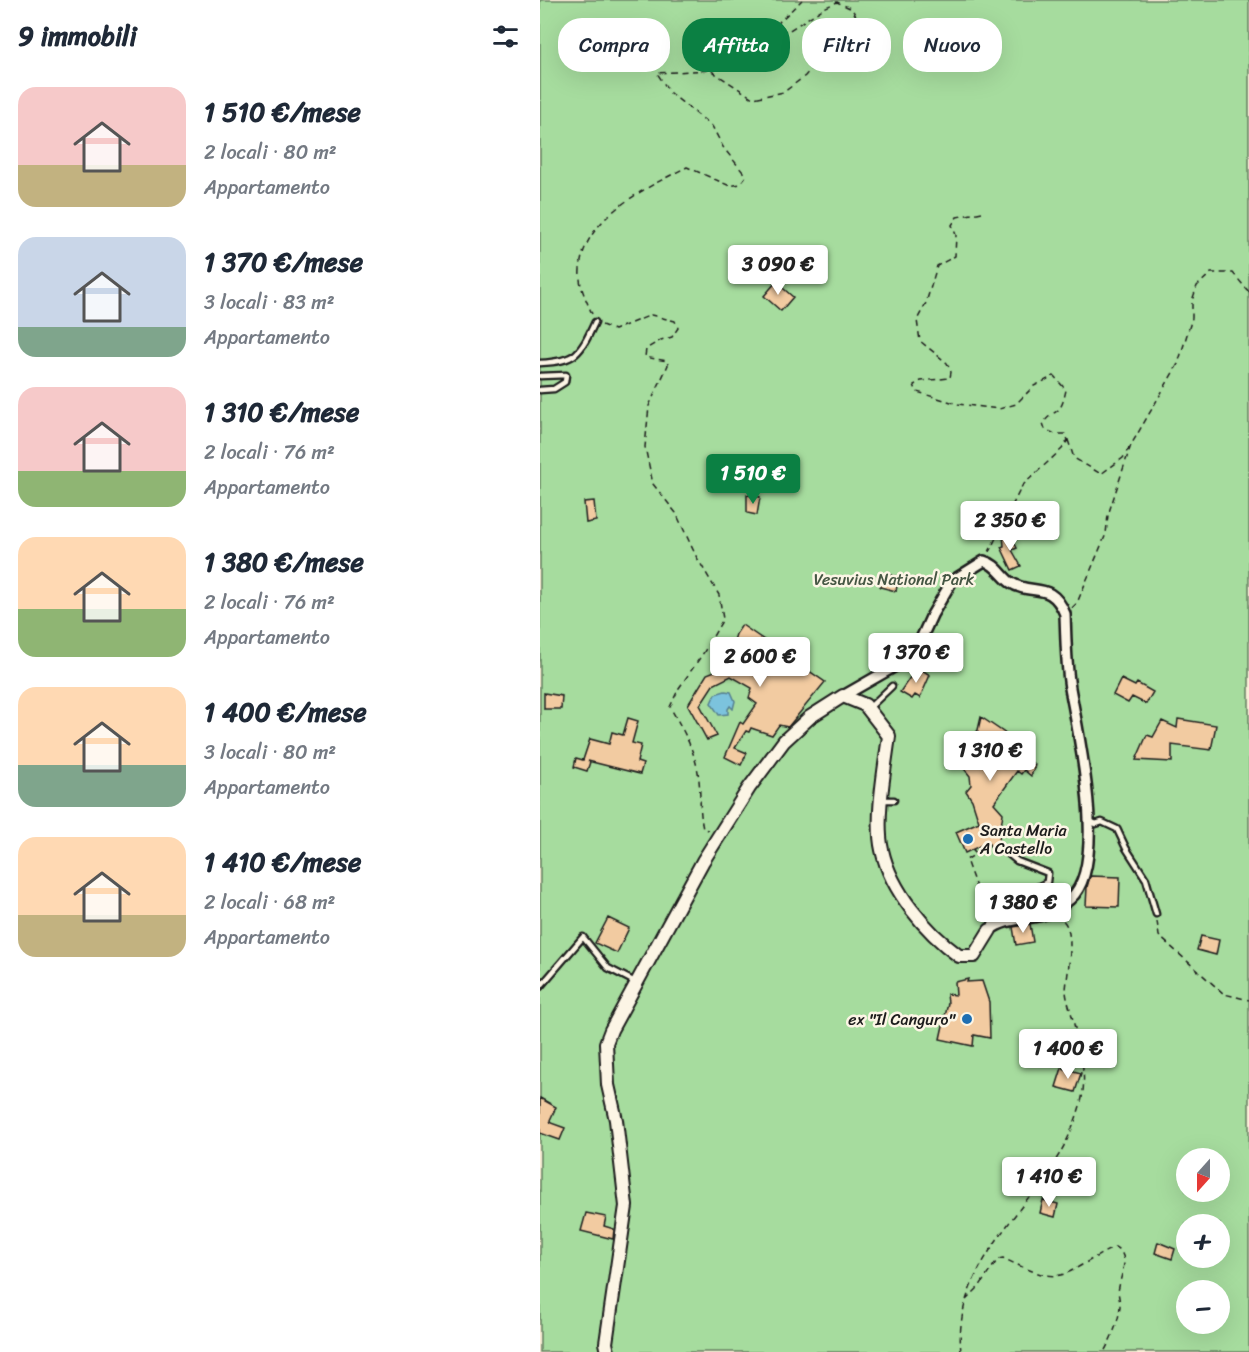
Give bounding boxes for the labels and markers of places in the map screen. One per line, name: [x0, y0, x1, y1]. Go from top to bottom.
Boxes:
pin: 3 090 €: [723, 245, 833, 296]
pin: 1 510 €: [698, 454, 808, 505]
pin: 2 350 €: [955, 501, 1065, 552]
pin: 1 370 €: [861, 633, 971, 684]
pin: 2 600 €: [705, 637, 815, 688]
pin: 1 310 €: [935, 731, 1045, 782]
place label: Santa Maria A Castello: [979, 816, 1068, 863]
marker: Santa Maria A Castello: [961, 832, 975, 846]
pin: 1 380 €: [968, 883, 1078, 934]
place label: ex "Il Canguro": [848, 1005, 956, 1034]
marker: ex "Il Canguro": [960, 1012, 974, 1026]
pin: 1 400 €: [1013, 1029, 1123, 1080]
pin: 1 410 €: [994, 1157, 1104, 1208]

